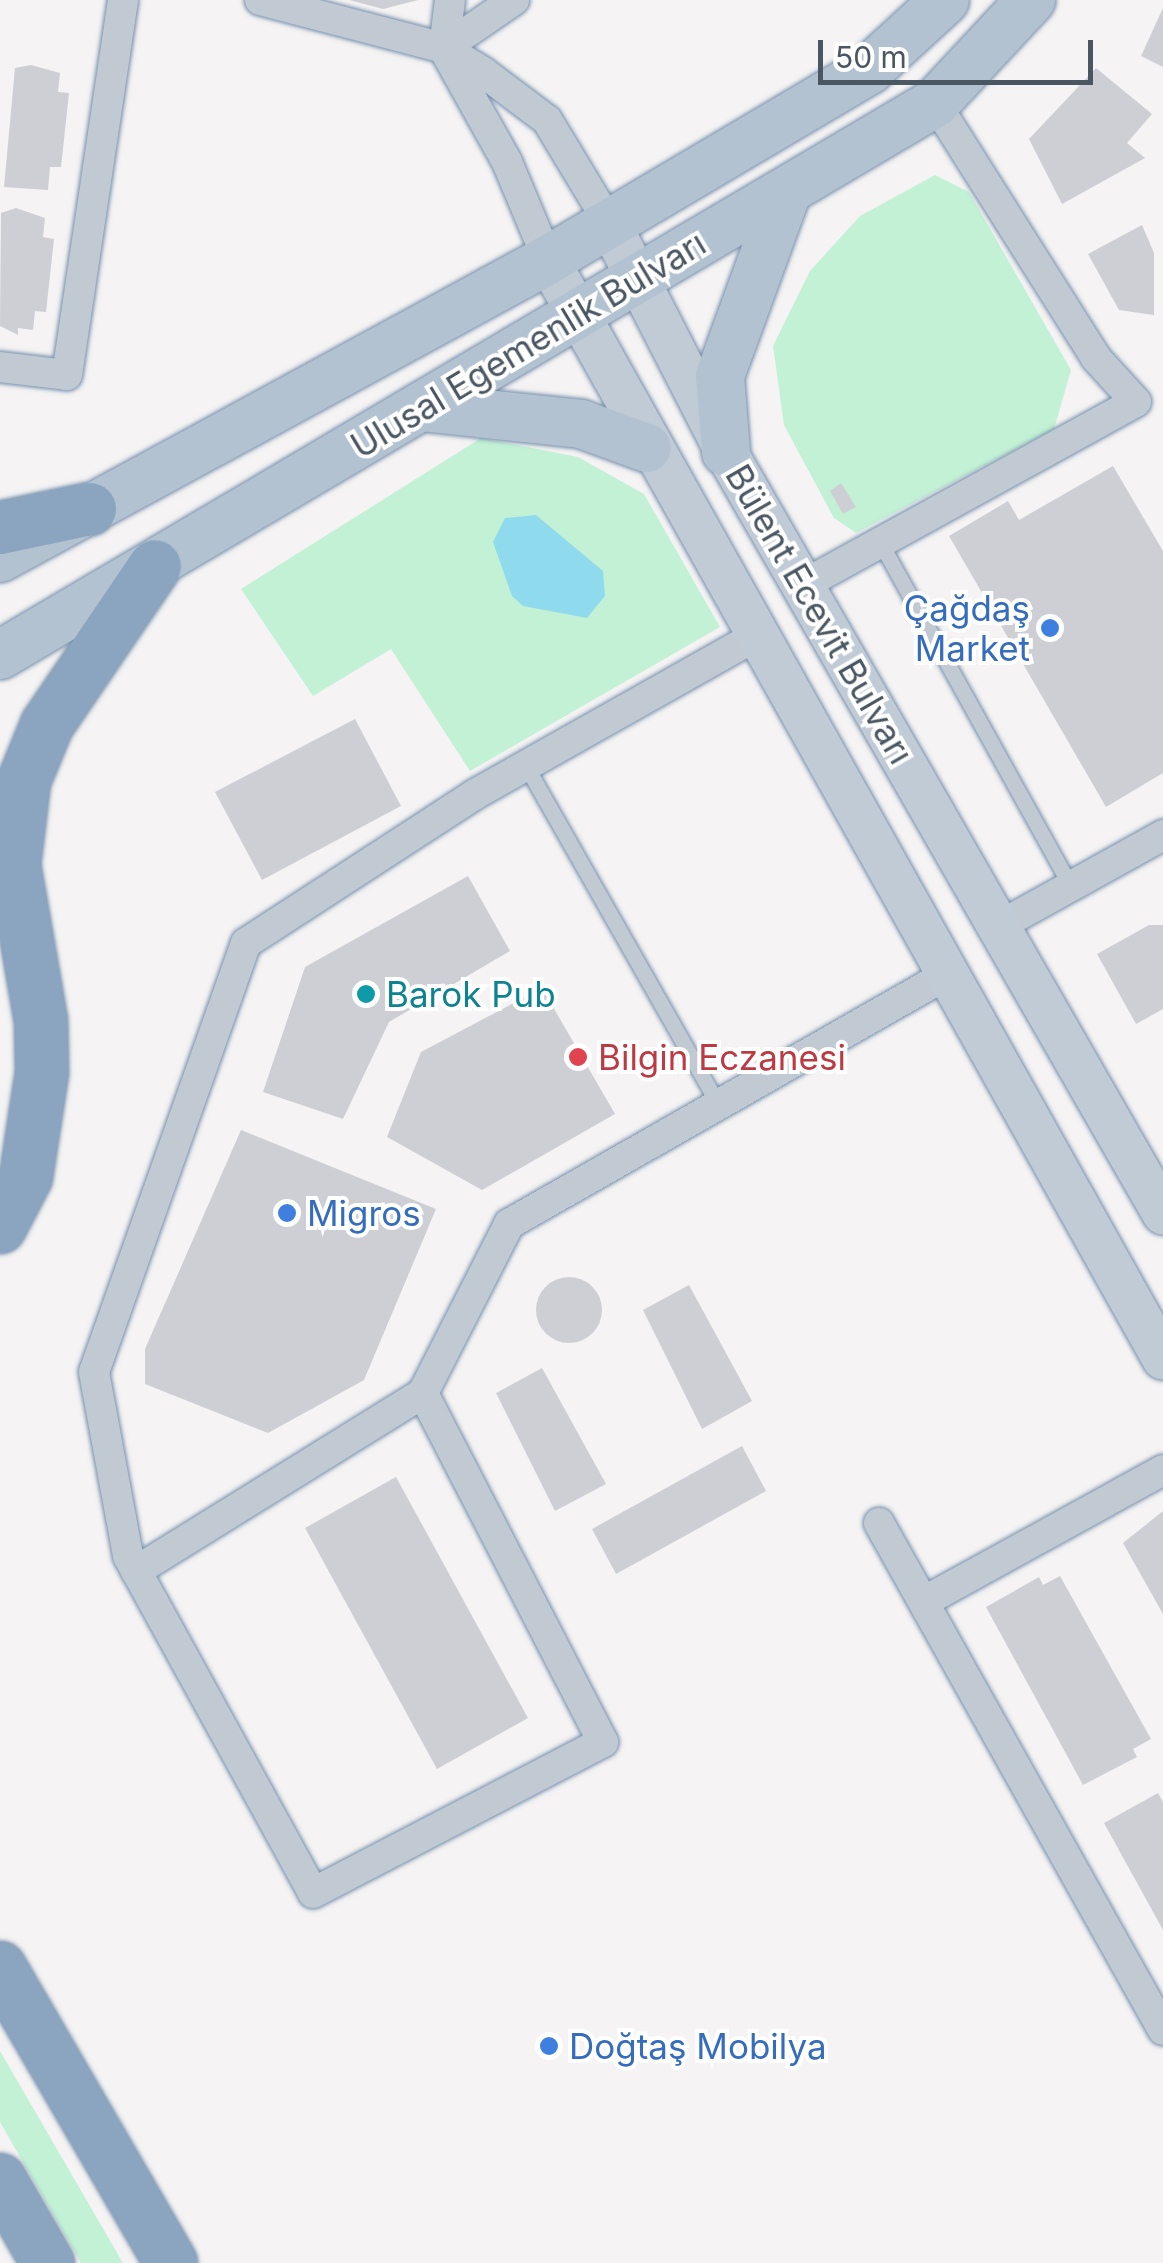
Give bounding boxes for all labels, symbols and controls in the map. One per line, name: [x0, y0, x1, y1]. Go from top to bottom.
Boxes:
scale bar: [823, 20, 1098, 82]
text: 50 m: [835, 39, 907, 75]
street label: Ulusal Egemenlik Bulvarı: [343, 221, 713, 467]
street label: Bülent Ecevit Bulvarı: [717, 457, 923, 771]
place label: Çağdaş Market: [904, 587, 1030, 669]
marker: Çağdaş Market: [1039, 617, 1061, 639]
place label: Barok Pub: [386, 973, 556, 1015]
marker: Barok Pub: [355, 983, 377, 1005]
place label: Bilgin Eczanesi: [598, 1036, 846, 1078]
marker: Bilgin Eczanesi: [567, 1046, 589, 1068]
place label: Migros: [307, 1192, 421, 1234]
marker: Migros: [276, 1202, 298, 1224]
place label: Doğtaş Mobilya: [569, 2025, 827, 2067]
marker: Doğtaş Mobilya: [538, 2035, 560, 2057]

